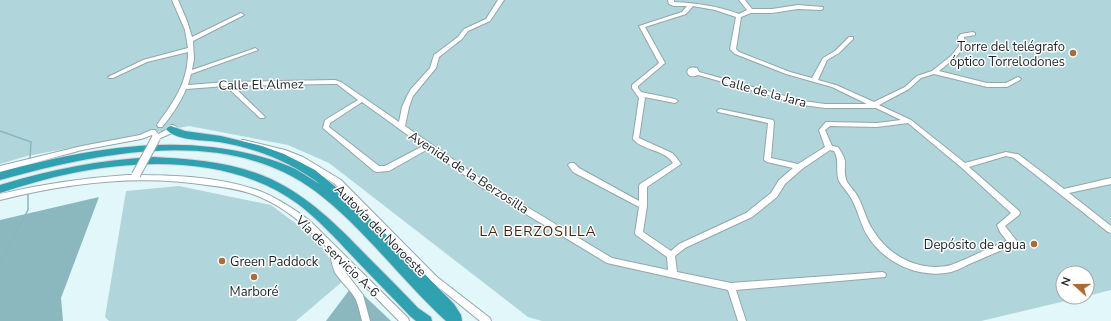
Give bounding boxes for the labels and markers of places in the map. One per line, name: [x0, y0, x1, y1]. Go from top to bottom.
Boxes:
place label: Torre del telégrafo óptico Torrelodones: [950, 38, 1065, 71]
marker: Torre del telégrafo óptico Torrelodones: [1068, 48, 1078, 58]
place label: Depósito de agua: [924, 236, 1026, 254]
marker: Depósito de agua: [1029, 239, 1039, 249]
place label: Green Paddock: [230, 253, 319, 271]
marker: Green Paddock: [217, 256, 227, 266]
marker: Marboré: [249, 272, 259, 282]
place label: Marboré: [230, 283, 279, 301]

